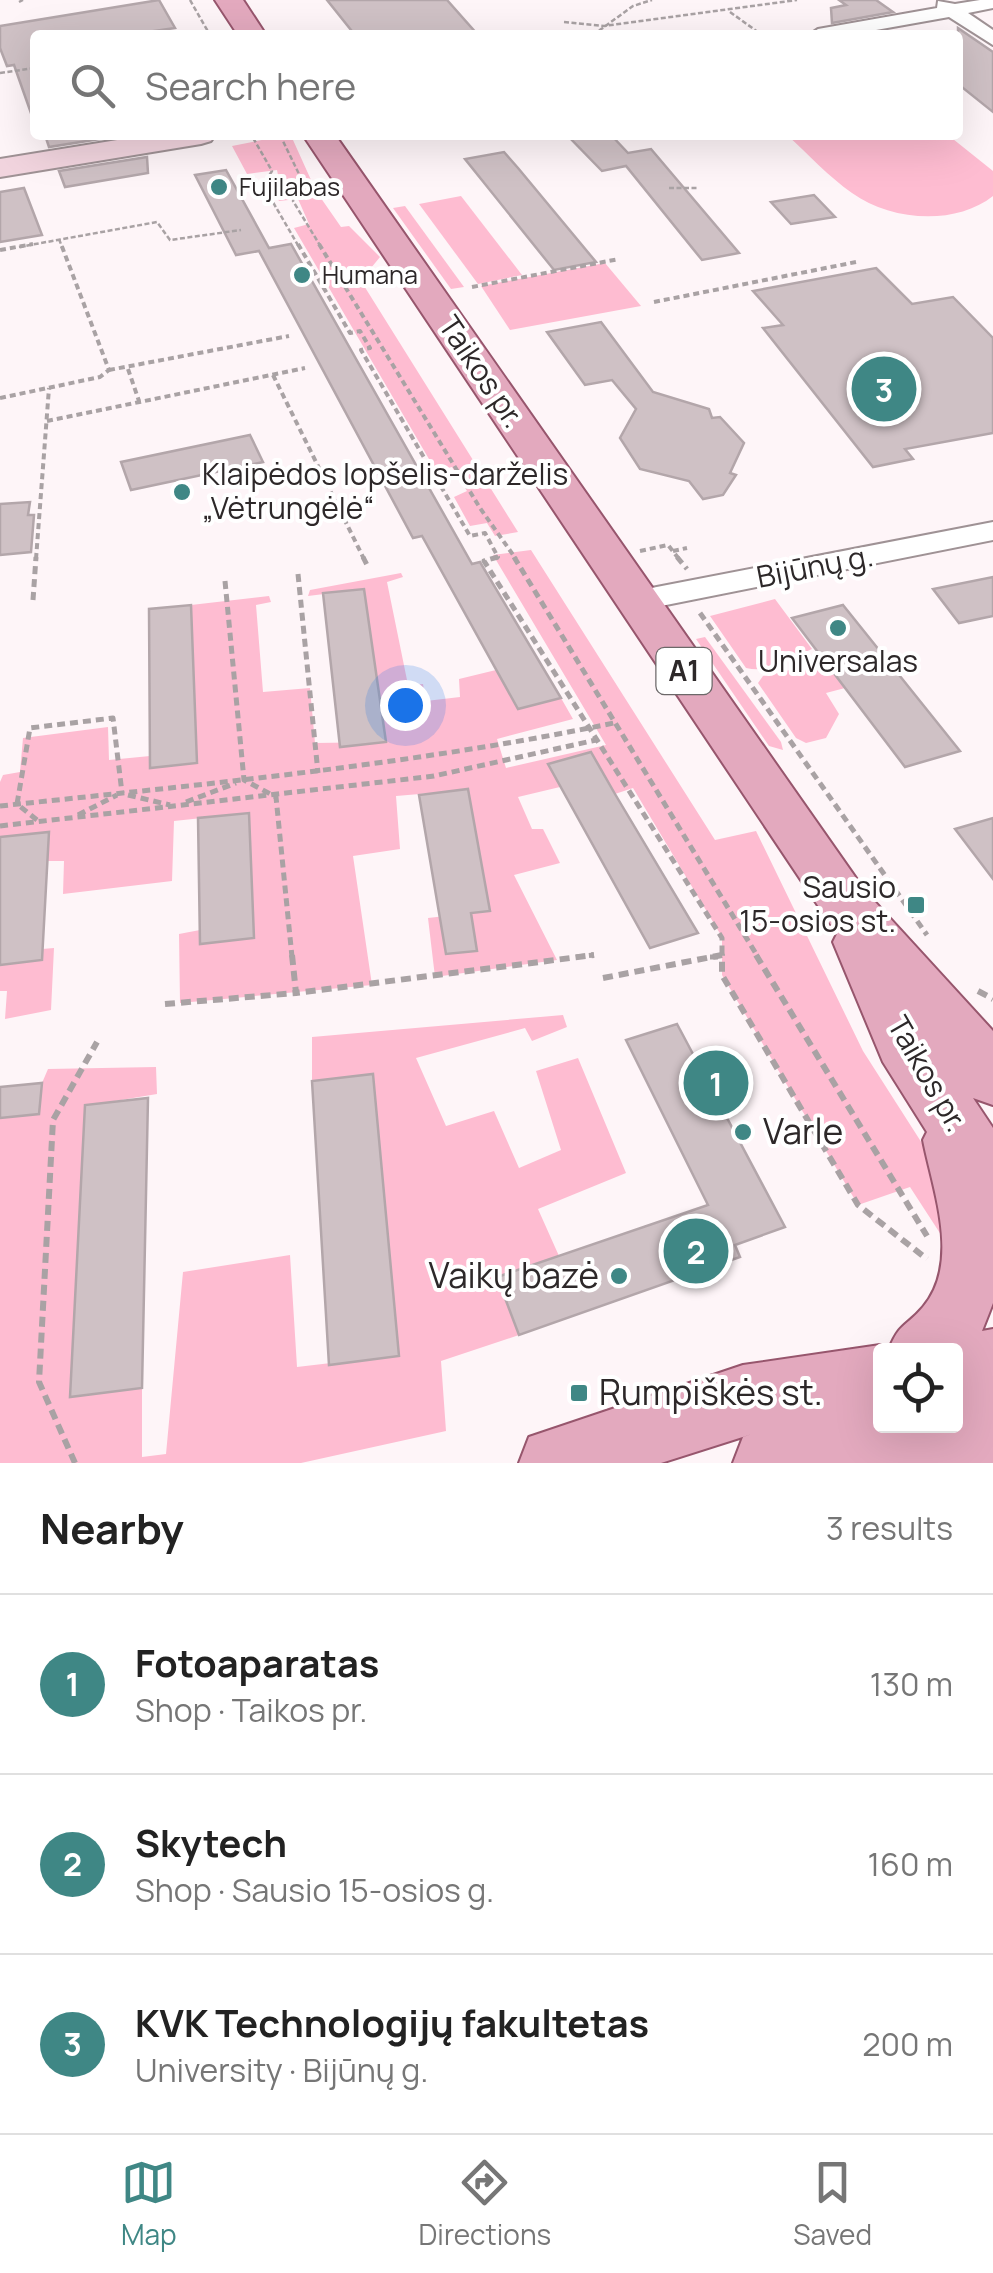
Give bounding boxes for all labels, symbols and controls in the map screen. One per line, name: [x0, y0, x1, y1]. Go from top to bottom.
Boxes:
search box: [30, 30, 963, 140]
icon: search: [65, 58, 120, 113]
text: Search here: [145, 59, 356, 111]
place label: Fujilabas: [239, 169, 340, 204]
marker: Fujilabas: [208, 176, 230, 198]
place label: Humana: [322, 257, 418, 292]
marker: Humana: [291, 264, 313, 286]
street label: Taikos pr.: [430, 307, 535, 435]
pin: 3: [852, 352, 916, 426]
place label: Klaipėdos lopšelis-darželis „Vėtrungėlė“: [202, 453, 568, 528]
marker: Klaipėdos lopšelis-darželis „Vėtrungėlė“: [171, 481, 193, 503]
street label: Bijūnų g.: [753, 534, 876, 597]
marker: Universalas: [827, 617, 849, 639]
place label: Universalas: [758, 640, 918, 681]
road number: A1: [656, 648, 712, 694]
your location: [380, 680, 431, 731]
place label: Sausio 15-osios st.: [739, 866, 896, 941]
marker: Sausio 15-osios st.: [905, 894, 927, 916]
street label: Taikos pr.: [879, 1008, 978, 1139]
pin: 1: [684, 1046, 748, 1120]
place label: Varle: [763, 1107, 843, 1155]
marker: Varle: [732, 1121, 754, 1143]
pin: 2: [664, 1214, 728, 1288]
place label: Vaikų bazė: [429, 1251, 599, 1299]
marker: Vaikų bazė: [608, 1265, 630, 1287]
map controls: [873, 1343, 963, 1433]
button: locate: [873, 1343, 963, 1433]
place label: Rumpiškės st.: [599, 1368, 823, 1416]
marker: Rumpiškės st.: [568, 1382, 590, 1404]
text: Nearby: [40, 1499, 184, 1557]
text: 3 results: [826, 1506, 953, 1550]
text: Fotoaparatas: [135, 1636, 379, 1688]
text: 1: [65, 1662, 80, 1706]
text: 130 m: [870, 1662, 953, 1706]
text: Shop · Taikos pr.: [135, 1688, 367, 1732]
text: Skytech: [135, 1816, 287, 1868]
text: 2: [63, 1842, 82, 1886]
text: 160 m: [868, 1842, 953, 1886]
text: Shop · Sausio 15-osios g.: [135, 1868, 494, 1912]
text: KVK Technologijų fakultetas: [135, 1996, 649, 2048]
text: 3: [63, 2022, 82, 2066]
text: 200 m: [862, 2022, 953, 2066]
text: University · Bijūnų g.: [135, 2048, 428, 2092]
tab: Map: [121, 2155, 177, 2253]
tab: Directions: [419, 2155, 551, 2253]
tab: Saved: [793, 2155, 872, 2253]

